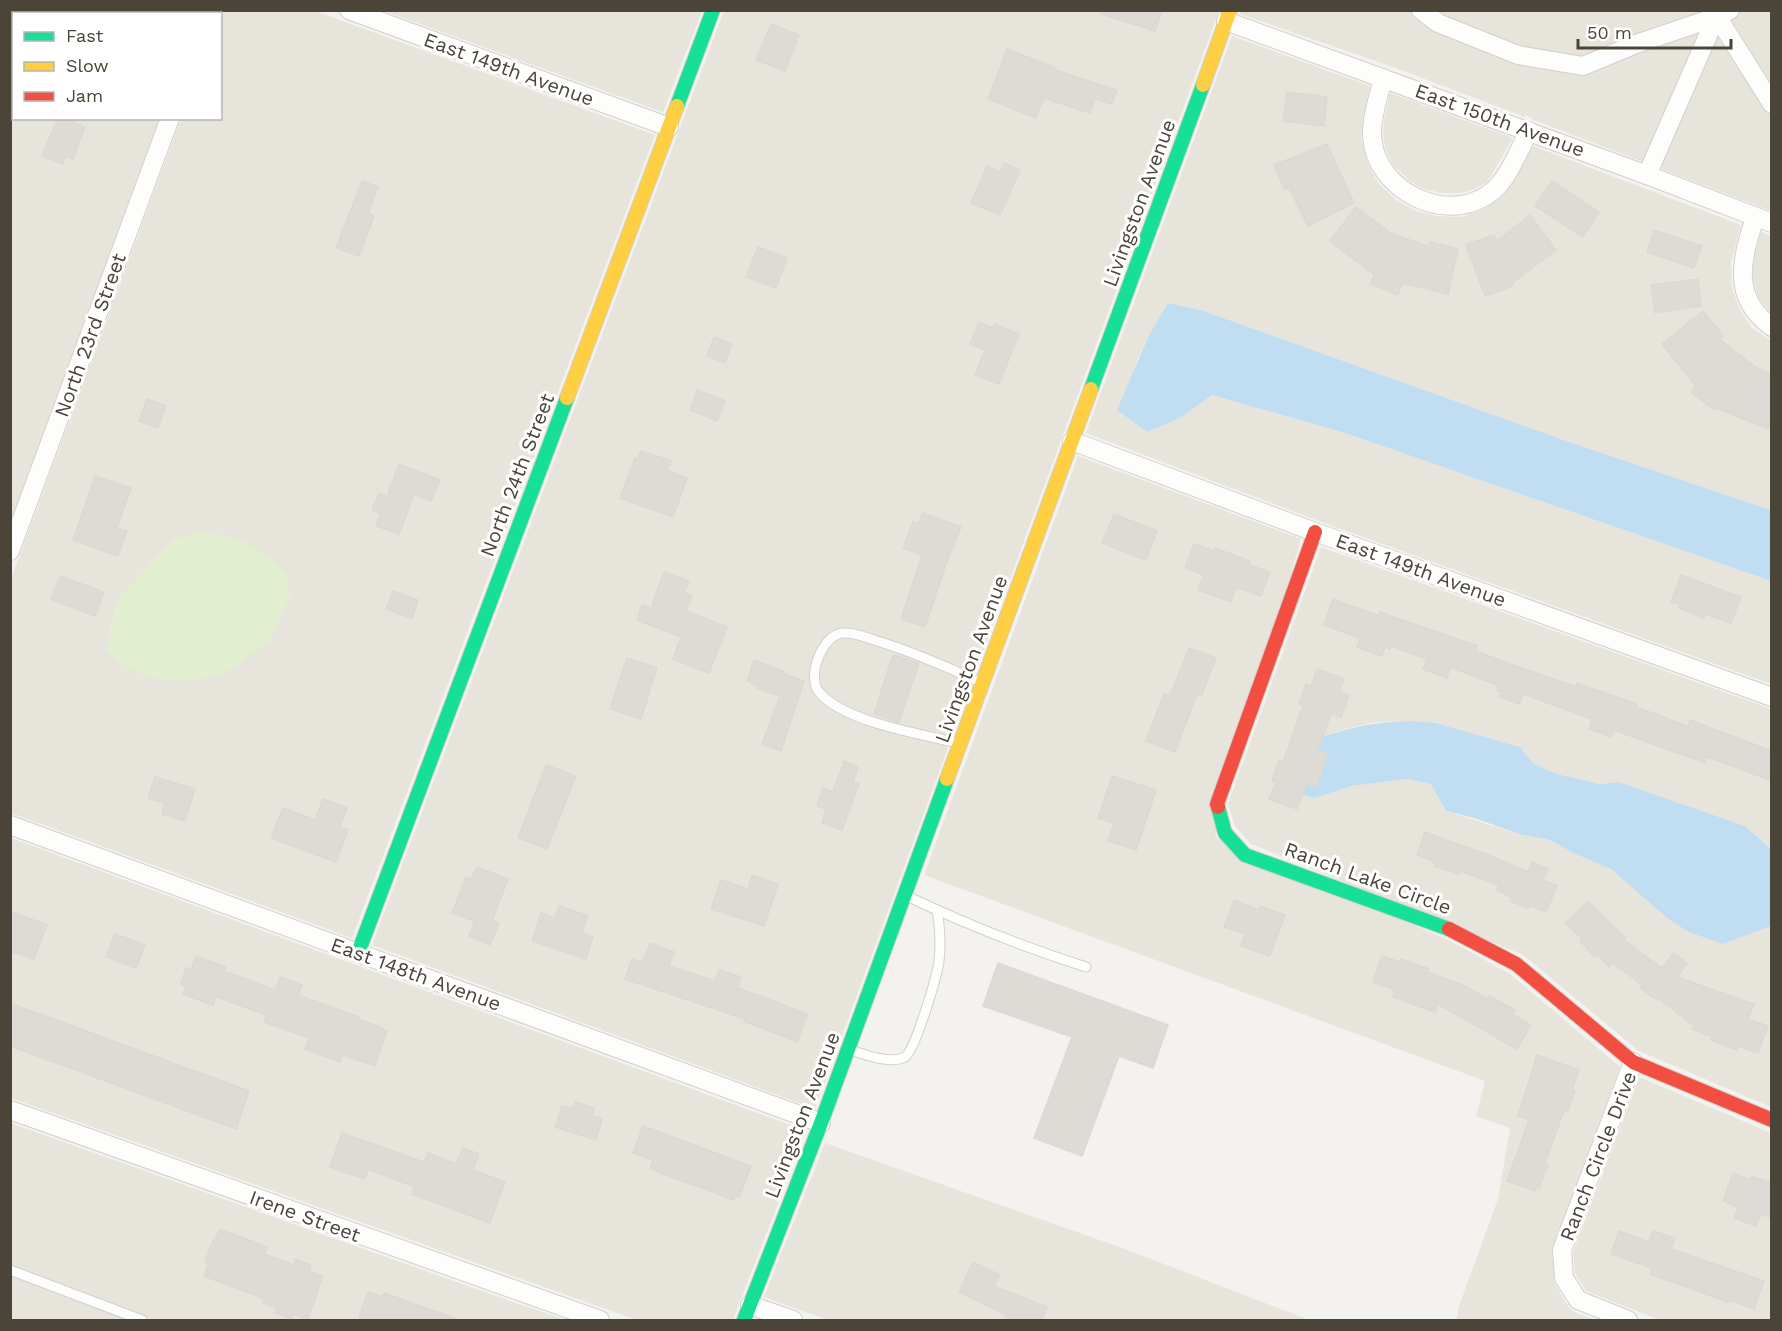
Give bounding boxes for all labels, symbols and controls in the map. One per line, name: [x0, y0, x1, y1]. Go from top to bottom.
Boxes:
legend: [12, 12, 222, 120]
scale bar: [1578, 12, 1731, 50]
text: 50 m: [1587, 22, 1632, 43]
text: Fast: [66, 25, 104, 46]
street label: East 149th Avenue: [421, 27, 597, 111]
text: Slow: [66, 55, 109, 76]
street label: East 150th Avenue: [1412, 78, 1588, 162]
text: Jam: [66, 85, 103, 106]
street label: Livingston Avenue: [1098, 116, 1180, 290]
street label: North 23rd Street: [49, 249, 131, 420]
street label: North 24th Street: [475, 390, 559, 560]
street label: East 149th Avenue: [1333, 528, 1509, 612]
street label: Livingston Avenue: [930, 572, 1012, 746]
street label: Ranch Lake Circle: [1281, 837, 1455, 919]
street label: East 148th Avenue: [328, 932, 504, 1016]
street label: Livingston Avenue: [759, 1029, 845, 1201]
street label: Ranch Circle Drive: [1555, 1068, 1641, 1244]
street label: Irene Street: [246, 1185, 364, 1247]

